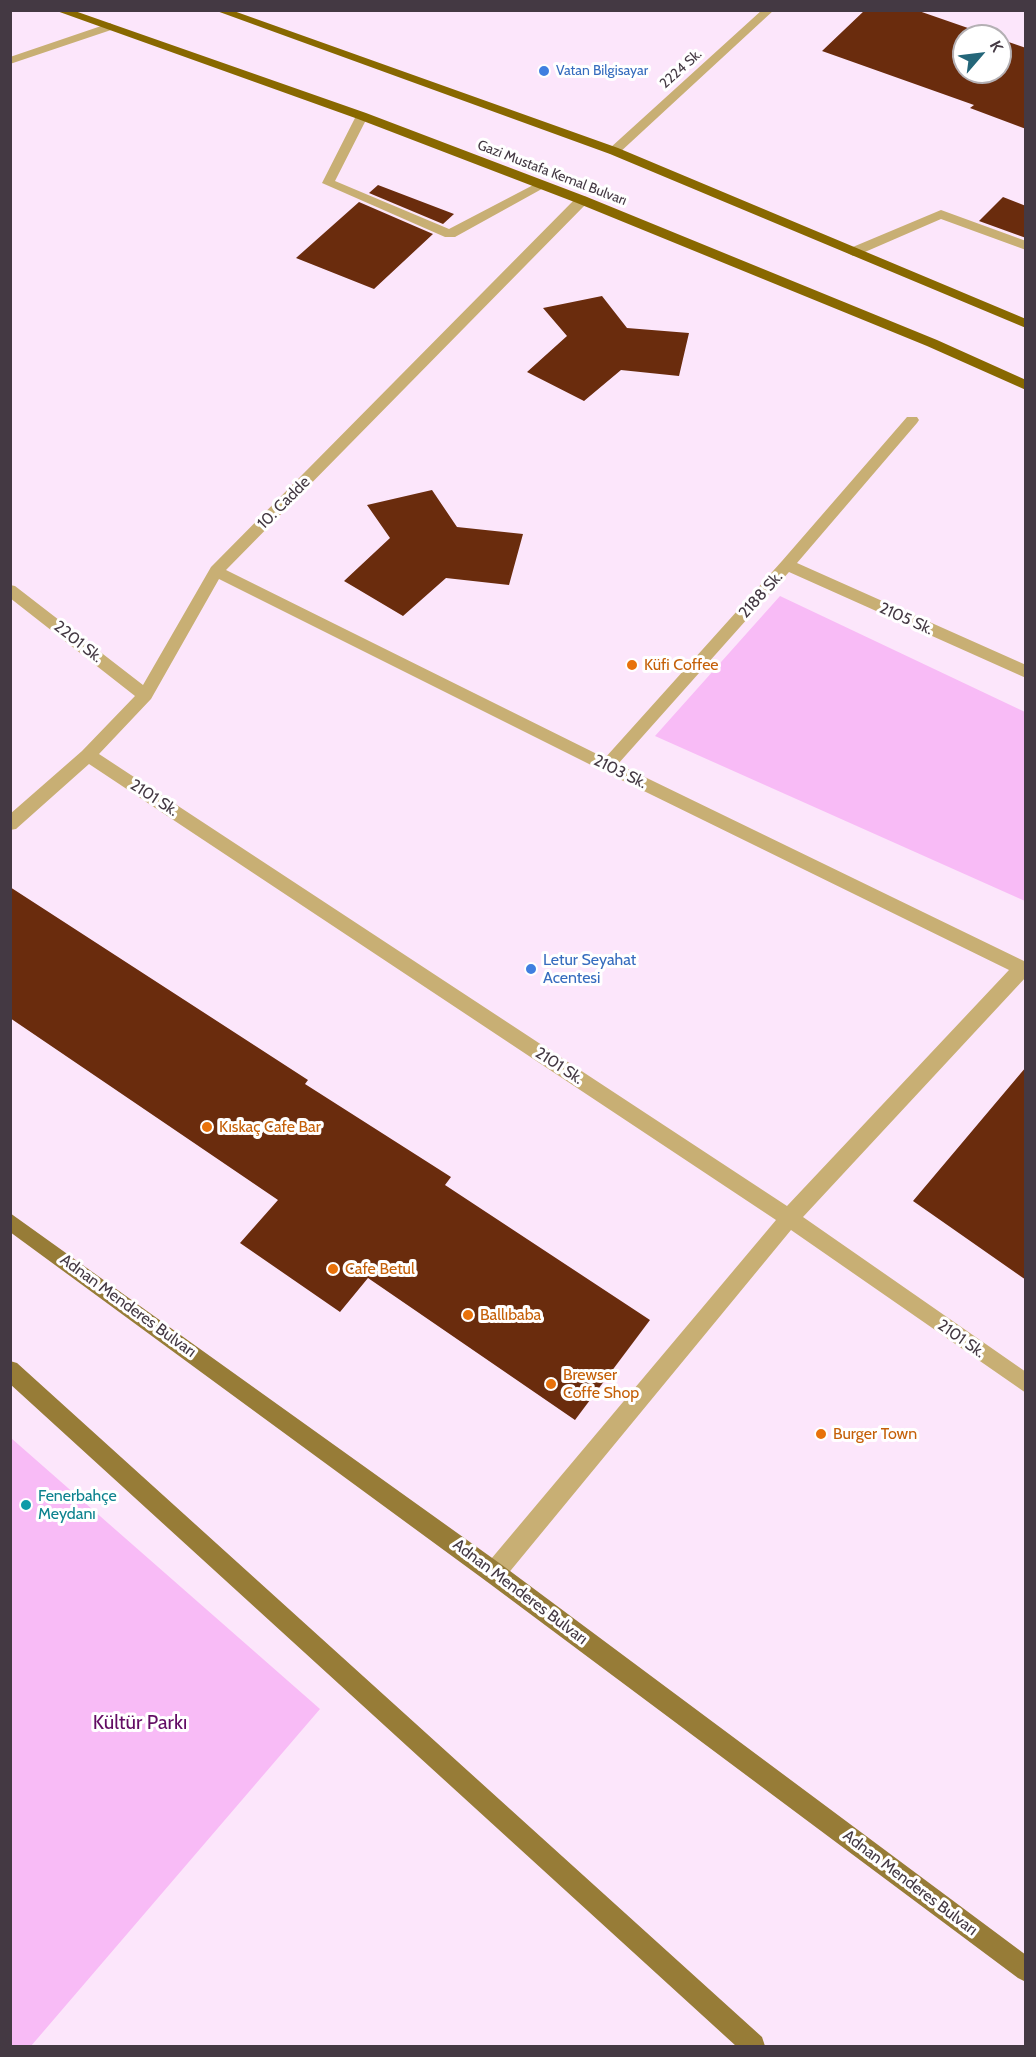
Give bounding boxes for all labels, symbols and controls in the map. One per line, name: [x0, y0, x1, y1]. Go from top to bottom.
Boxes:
north arrow: [952, 24, 1012, 84]
text: K: [986, 37, 1007, 55]
street label: 2224 Sk.: [657, 46, 705, 92]
place label: Vatan Bilgisayar: [556, 63, 648, 79]
marker: Vatan Bilgisayar: [537, 64, 551, 78]
street label: Gazi Mustafa Kemal Bulvarı: [475, 137, 629, 209]
street label: 10. Cadde: [254, 473, 314, 533]
street label: 2188 Sk.: [735, 568, 787, 622]
street label: 2105 Sk.: [876, 599, 936, 639]
street label: 2201 Sk.: [50, 617, 106, 667]
place label: Küfi Coffee: [644, 655, 719, 675]
marker: Küfi Coffee: [625, 658, 639, 672]
street label: 2103 Sk.: [590, 751, 650, 793]
street label: 2101 Sk.: [126, 775, 182, 821]
place label: Letur Seyahat Acentesi: [543, 950, 636, 988]
marker: Letur Seyahat Acentesi: [524, 962, 538, 976]
street label: 2101 Sk.: [531, 1043, 587, 1089]
place label: Kıskaç Cafe Bar: [219, 1117, 321, 1137]
marker: Kıskaç Cafe Bar: [200, 1120, 214, 1134]
street label: Adnan Menderes Bulvarı: [56, 1250, 200, 1362]
place label: Cafe Betul: [345, 1259, 415, 1279]
marker: Cafe Betul: [326, 1262, 340, 1276]
place label: Ballıbaba: [480, 1305, 541, 1325]
marker: Ballıbaba: [461, 1308, 475, 1322]
street label: 2101 Sk.: [934, 1316, 988, 1362]
place label: Brewser Coffe Shop: [563, 1365, 639, 1403]
marker: Brewser Coffe Shop: [544, 1377, 558, 1391]
place label: Burger Town: [833, 1424, 917, 1444]
marker: Burger Town: [814, 1427, 828, 1441]
place label: Fenerbahçe Meydanı: [38, 1486, 117, 1524]
marker: Fenerbahçe Meydanı: [19, 1498, 33, 1512]
street label: Adnan Menderes Bulvarı: [449, 1535, 591, 1649]
park label: Kültür Parkı: [93, 1711, 187, 1735]
street label: Adnan Menderes Bulvarı: [839, 1826, 981, 1940]

